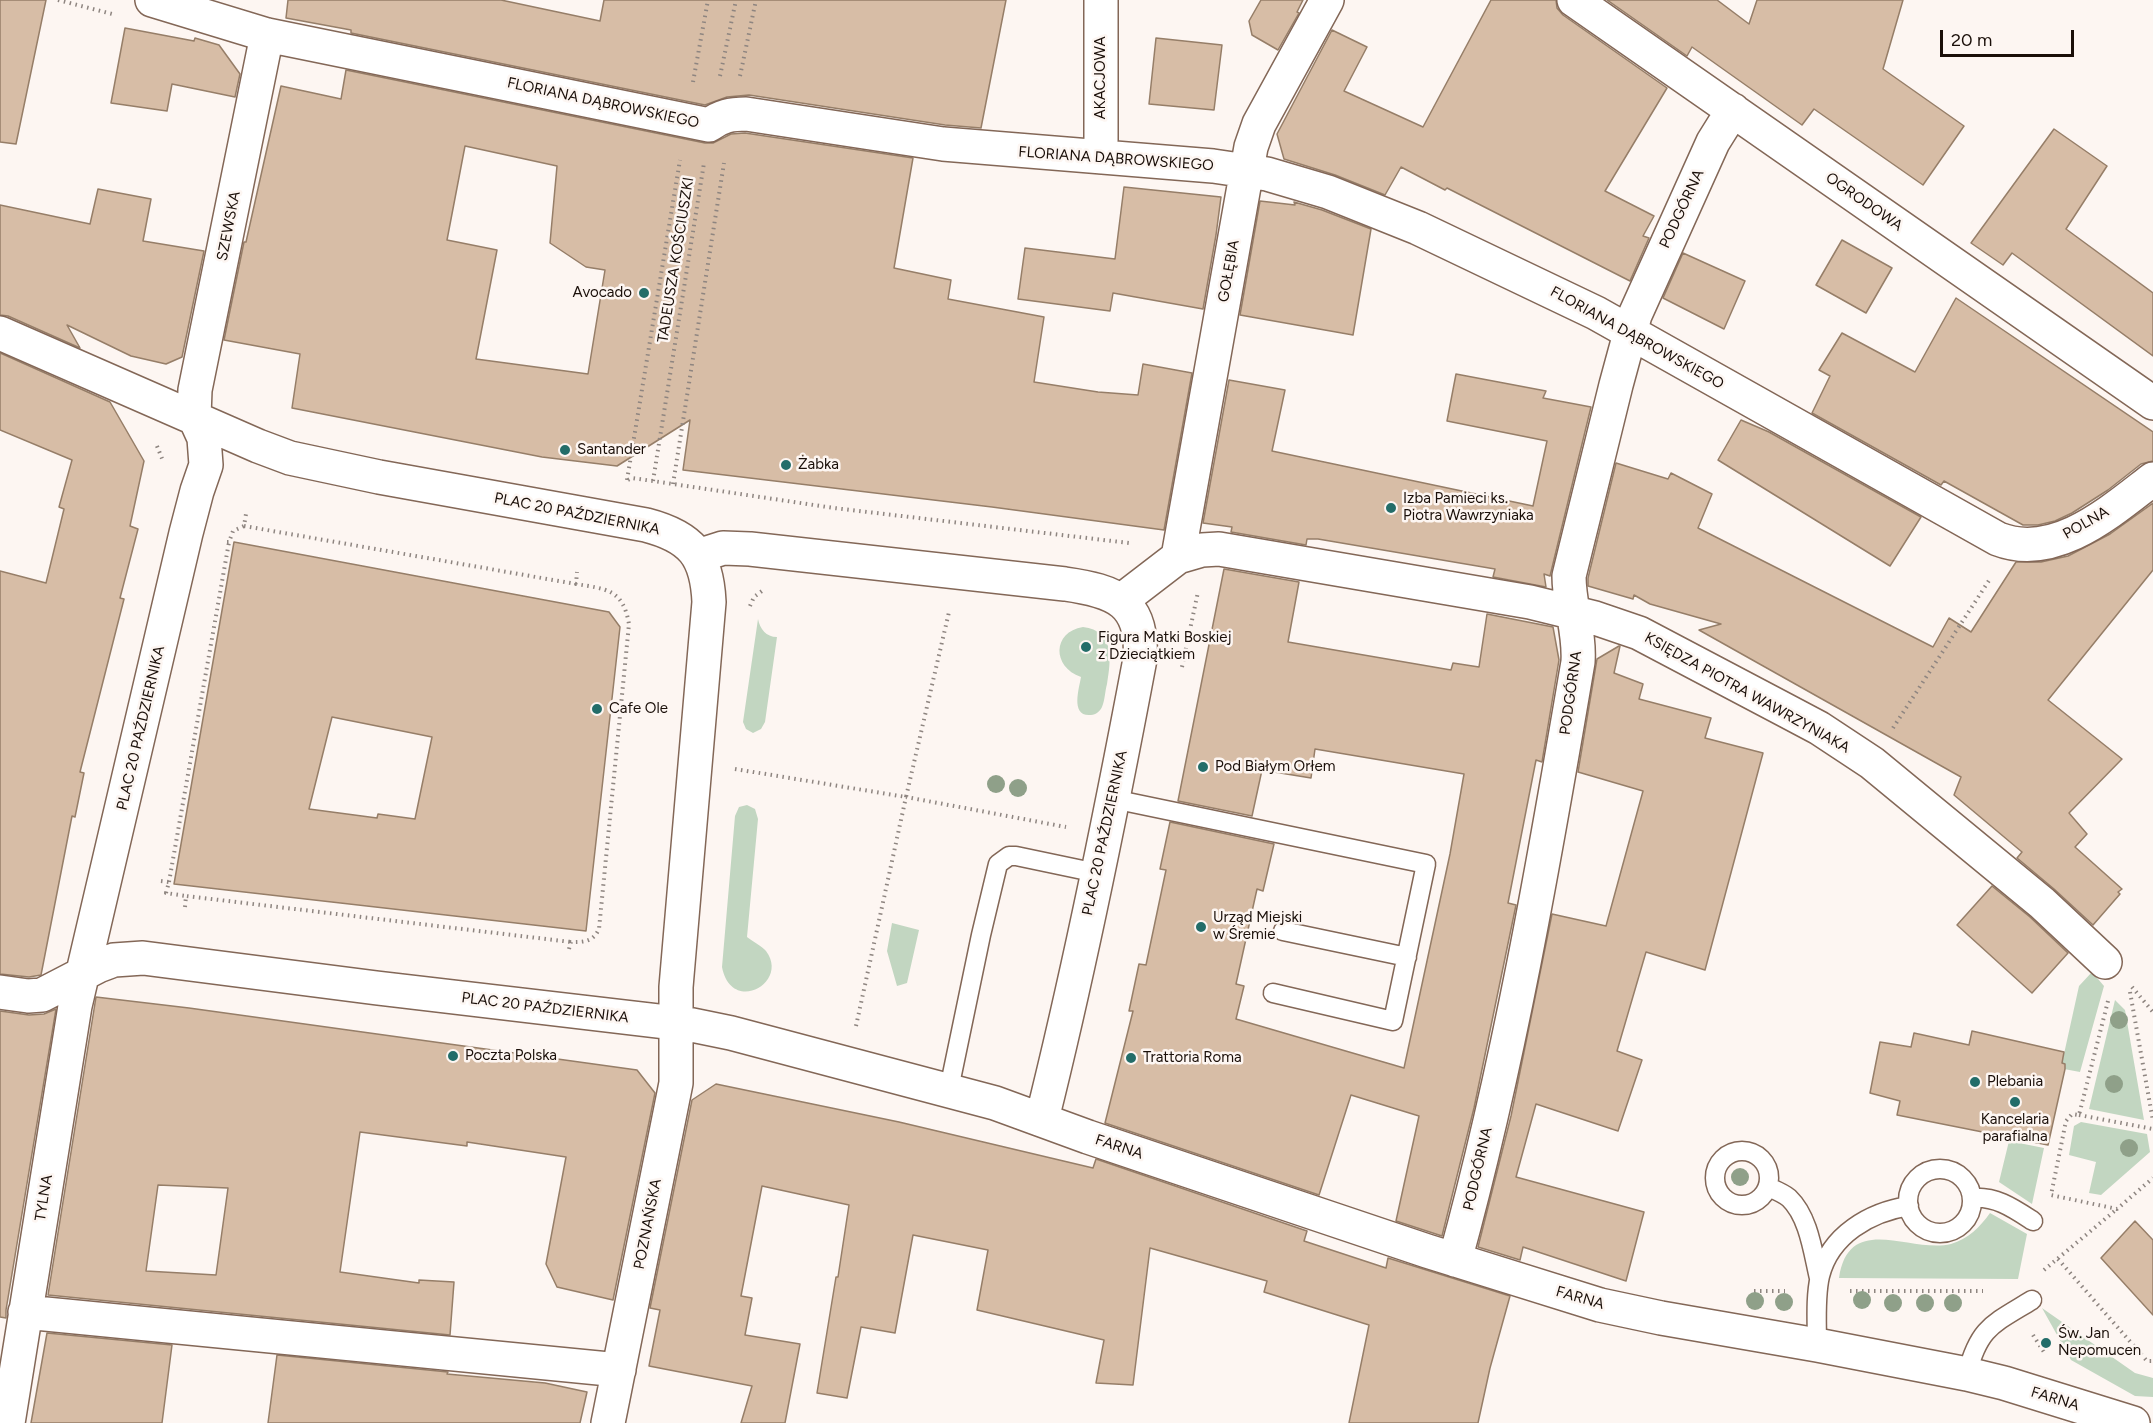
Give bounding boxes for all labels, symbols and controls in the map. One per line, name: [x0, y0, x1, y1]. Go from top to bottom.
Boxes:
scale bar: [1943, 18, 2076, 56]
text: 20 m: [1951, 29, 1992, 51]
street label: AKACJOWA: [1092, 36, 1110, 120]
street label: FLORIANA DĄBROWSKIEGO: [505, 74, 701, 132]
street label: FLORIANA DĄBROWSKIEGO: [1018, 143, 1214, 175]
street label: PODGÓRNA: [1656, 167, 1708, 251]
street label: OGRODOWA: [1822, 169, 1906, 235]
street label: TADEUSZA KOŚCIUSZKI: [654, 176, 698, 344]
street label: SZEWSKA: [213, 190, 245, 262]
street label: GOŁĘBIA: [1215, 238, 1243, 304]
street label: FLORIANA DĄBROWSKIEGO: [1547, 283, 1727, 393]
place label: Avocado: [572, 284, 632, 302]
marker: Avocado: [637, 286, 651, 300]
place label: Santander: [577, 441, 646, 459]
marker: Santander: [558, 443, 572, 457]
place label: Żabka: [798, 456, 839, 474]
marker: Żabka: [779, 458, 793, 472]
street label: PLAC 20 PAŹDZIERNIKA: [493, 489, 661, 539]
place label: Izba Pamieci ks. Piotra Wawrzyniaka: [1403, 490, 1534, 525]
marker: Izba Pamieci ks. Piotra Wawrzyniaka: [1384, 501, 1398, 515]
street label: POLNA: [2060, 503, 2112, 543]
place label: Figura Matki Boskiej z Dzieciątkiem: [1098, 629, 1232, 664]
street label: KSIĘDZA PIOTRA WAWRZYNIAKA: [1641, 629, 1853, 757]
marker: Figura Matki Boskiej z Dzieciątkiem: [1079, 640, 1093, 654]
street label: PLAC 20 PAŹDZIERNIKA: [113, 644, 169, 812]
street label: PODGÓRNA: [1556, 650, 1586, 736]
place label: Cafe Ole: [609, 700, 668, 718]
marker: Cafe Ole: [590, 702, 604, 716]
street label: PLAC 20 PAŹDZIERNIKA: [1079, 749, 1131, 917]
place label: Pod Białym Orłem: [1215, 758, 1336, 776]
marker: Pod Białym Orłem: [1196, 760, 1210, 774]
place label: Urząd Miejski w Śremie: [1213, 909, 1302, 944]
marker: Urząd Miejski w Śremie: [1194, 920, 1208, 934]
street label: PLAC 20 PAŹDZIERNIKA: [460, 989, 630, 1027]
place label: Poczta Polska: [465, 1047, 557, 1065]
marker: Poczta Polska: [446, 1049, 460, 1063]
place label: Trattoria Roma: [1143, 1049, 1242, 1067]
marker: Trattoria Roma: [1124, 1051, 1138, 1065]
place label: Plebania: [1987, 1073, 2043, 1091]
marker: Plebania: [1968, 1075, 1982, 1089]
marker: Kancelaria parafialna: [2008, 1095, 2022, 1109]
place label: Kancelaria parafialna: [1981, 1111, 2049, 1146]
street label: PODGÓRNA: [1460, 1126, 1496, 1212]
street label: FARNA: [1093, 1131, 1145, 1163]
street label: TYLNA: [31, 1173, 57, 1223]
street label: POZNAŃSKA: [630, 1177, 666, 1271]
street label: FARNA: [1554, 1283, 1606, 1313]
place label: Św. Jan Nepomucen: [2058, 1325, 2141, 1360]
marker: Św. Jan Nepomucen: [2039, 1336, 2053, 1350]
street label: FARNA: [2029, 1383, 2081, 1415]

